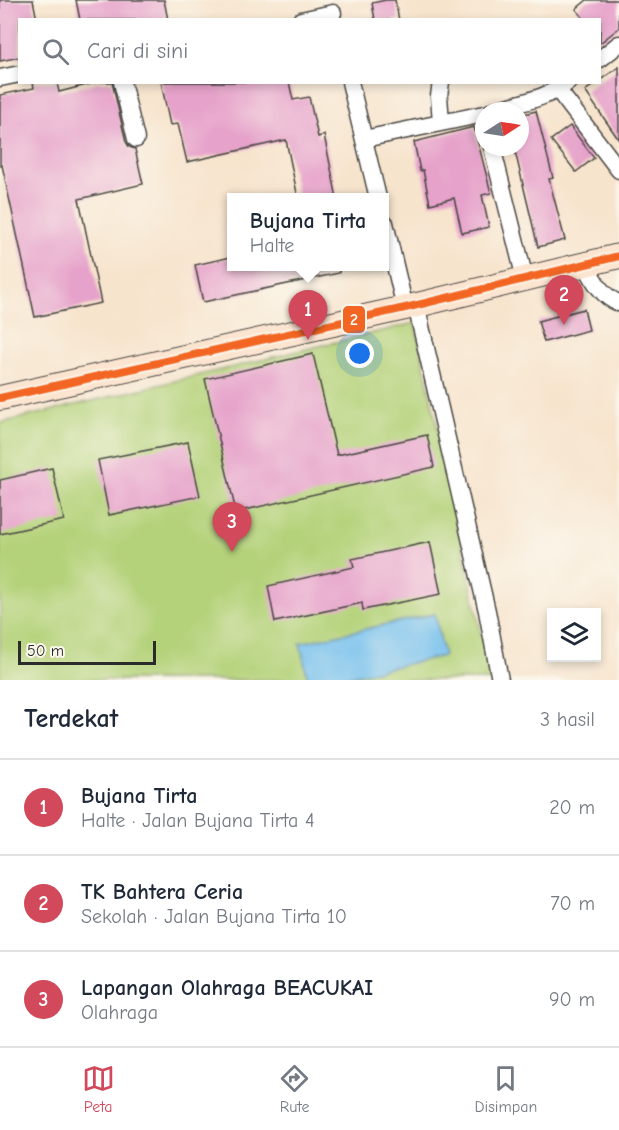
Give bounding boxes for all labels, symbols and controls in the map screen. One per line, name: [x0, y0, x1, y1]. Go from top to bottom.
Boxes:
search box: [18, 18, 601, 84]
icon: search: [39, 35, 72, 68]
text: Cari di sini: [87, 38, 188, 64]
north arrow: [475, 102, 529, 156]
popup: [227, 193, 389, 271]
text: Bujana Tirta: [250, 208, 366, 234]
text: Halte: [250, 234, 294, 257]
pin: 2: [544, 276, 584, 325]
pin: 1: [288, 290, 328, 340]
line badge: 2: [342, 305, 366, 334]
text: 2: [350, 311, 358, 329]
your location: [345, 339, 374, 368]
pin: 3: [212, 502, 252, 552]
map controls: [547, 608, 601, 662]
button: layers: [547, 608, 601, 662]
scale bar: [18, 638, 156, 666]
text: 50 m: [27, 642, 64, 660]
text: Terdekat: [24, 704, 118, 734]
text: 3 hasil: [540, 708, 595, 731]
text: Bujana Tirta: [81, 783, 197, 809]
text: 1: [40, 796, 47, 819]
text: 20 m: [549, 796, 595, 819]
text: Halte · Jalan Bujana Tirta 4: [81, 809, 315, 832]
text: TK Bahtera Ceria: [81, 879, 243, 905]
text: 2: [39, 892, 48, 915]
text: 70 m: [550, 892, 595, 915]
text: Sekolah · Jalan Bujana Tirta 10: [81, 905, 347, 928]
text: Lapangan Olahraga BEACUKAI: [81, 975, 373, 1001]
text: 3: [39, 988, 48, 1011]
text: 90 m: [549, 988, 595, 1011]
text: Olahraga: [81, 1001, 158, 1024]
tab: Peta: [82, 1062, 115, 1116]
tab: Rute: [278, 1062, 311, 1116]
tab: Disimpan: [474, 1062, 537, 1116]

